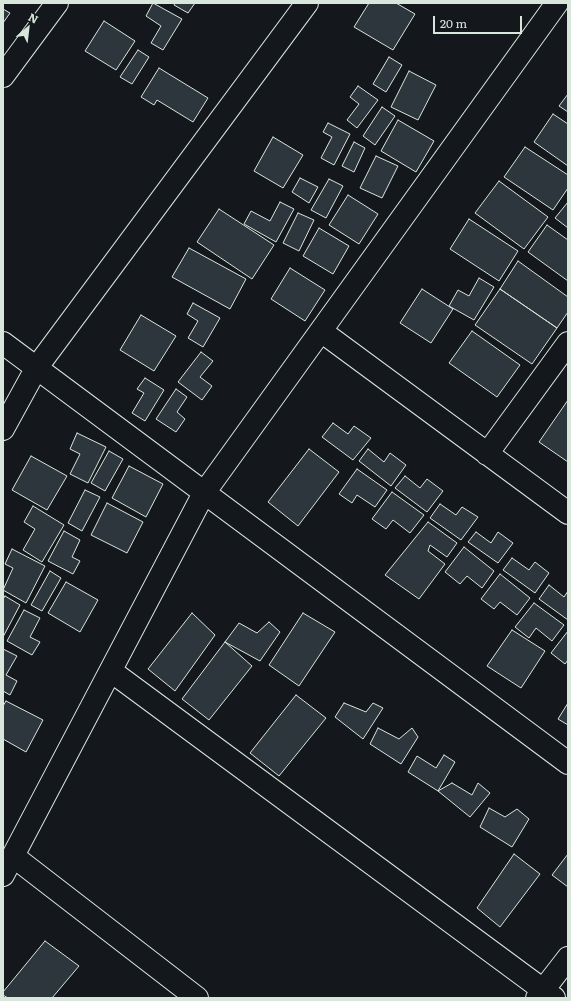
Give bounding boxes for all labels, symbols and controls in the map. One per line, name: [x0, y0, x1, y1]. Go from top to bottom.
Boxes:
north arrow: [8, 8, 48, 48]
text: N: [26, 8, 41, 27]
scale bar: [435, 8, 524, 34]
text: 20 m: [440, 14, 467, 32]

